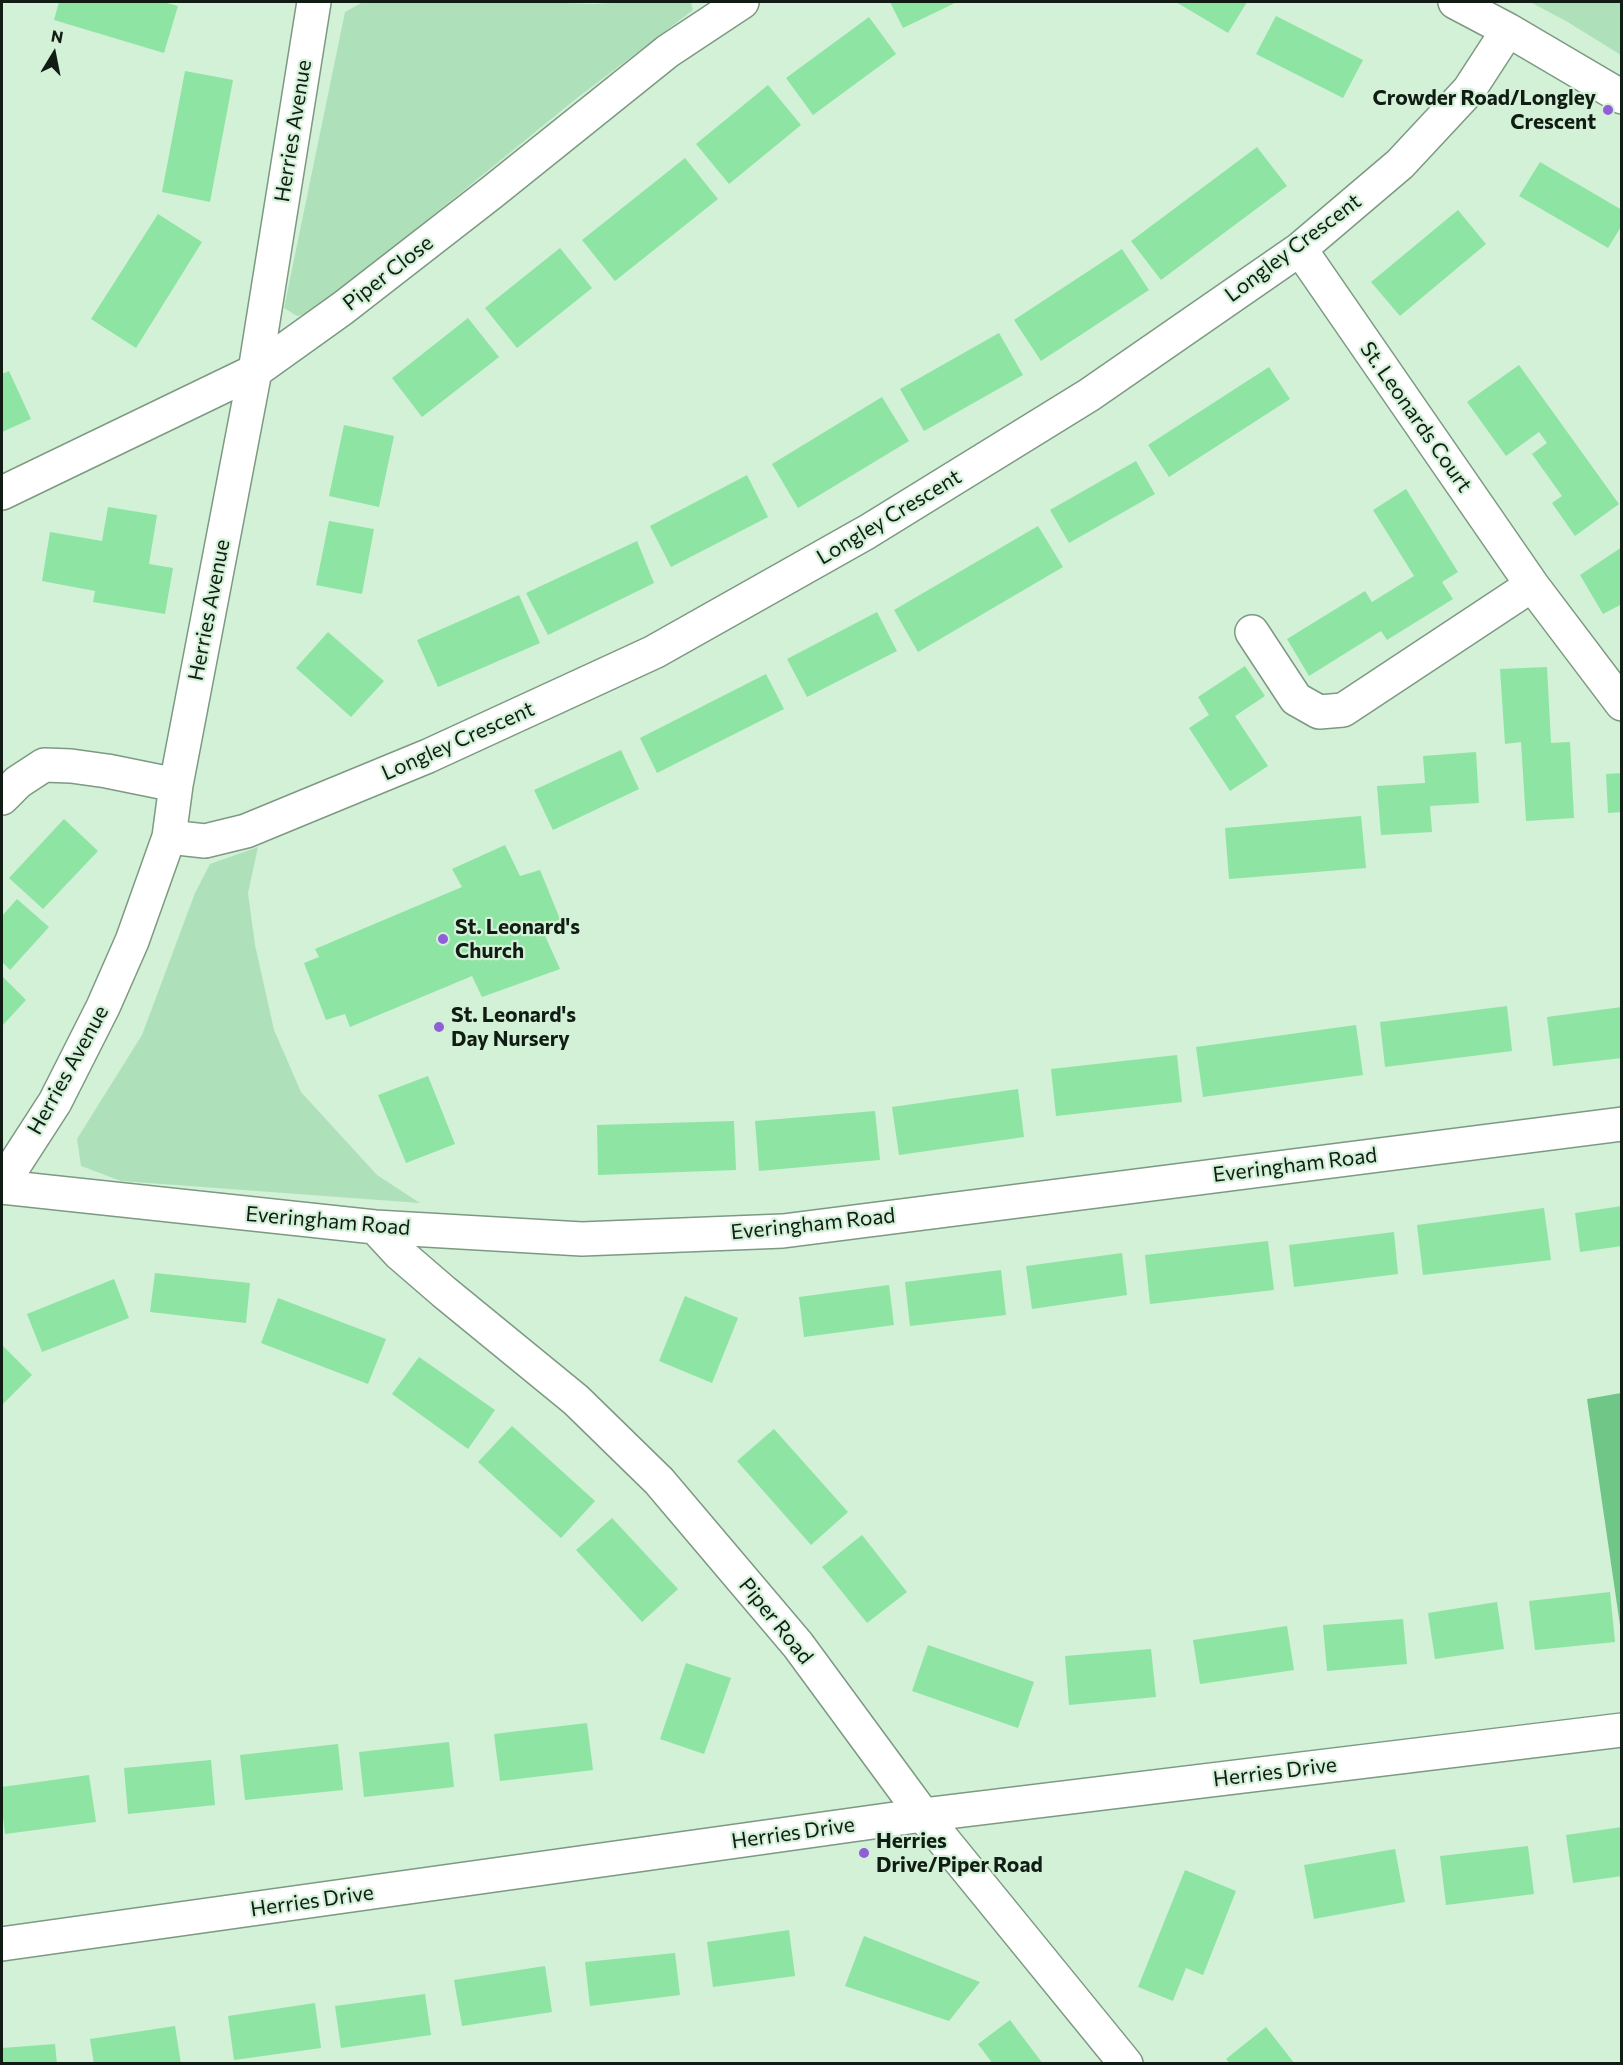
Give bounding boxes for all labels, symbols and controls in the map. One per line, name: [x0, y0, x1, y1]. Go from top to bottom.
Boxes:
north arrow: [24, 24, 84, 84]
text: N: [50, 25, 65, 46]
street label: Herries Avenue: [269, 58, 317, 204]
place label: Crowder Road/Longley Crescent: [1372, 85, 1596, 135]
marker: Crowder Road/Longley Crescent: [1601, 103, 1615, 117]
street label: Longley Crescent: [1220, 189, 1366, 307]
street label: Piper Close: [338, 230, 438, 316]
street label: St. Leonards Court: [1355, 337, 1477, 497]
street label: Longley Crescent: [812, 464, 966, 570]
street label: Herries Avenue: [183, 537, 235, 683]
street label: Longley Crescent: [378, 696, 538, 786]
place label: St. Leonard's Church: [455, 914, 580, 964]
marker: St. Leonard's Church: [436, 932, 450, 946]
street label: Herries Avenue: [22, 1001, 114, 1139]
place label: St. Leonard's Day Nursery: [451, 1002, 576, 1052]
marker: St. Leonard's Day Nursery: [432, 1020, 446, 1034]
street label: Everingham Road: [1211, 1142, 1379, 1188]
street label: Everingham Road: [245, 1201, 411, 1241]
street label: Everingham Road: [730, 1203, 896, 1245]
street label: Piper Road: [734, 1573, 818, 1669]
street label: Herries Drive: [1212, 1752, 1338, 1792]
street label: Herries Drive: [730, 1812, 856, 1854]
place label: Herries Drive/Piper Road: [876, 1828, 1043, 1878]
marker: Herries Drive/Piper Road: [857, 1846, 871, 1860]
street label: Herries Drive: [249, 1880, 375, 1922]

